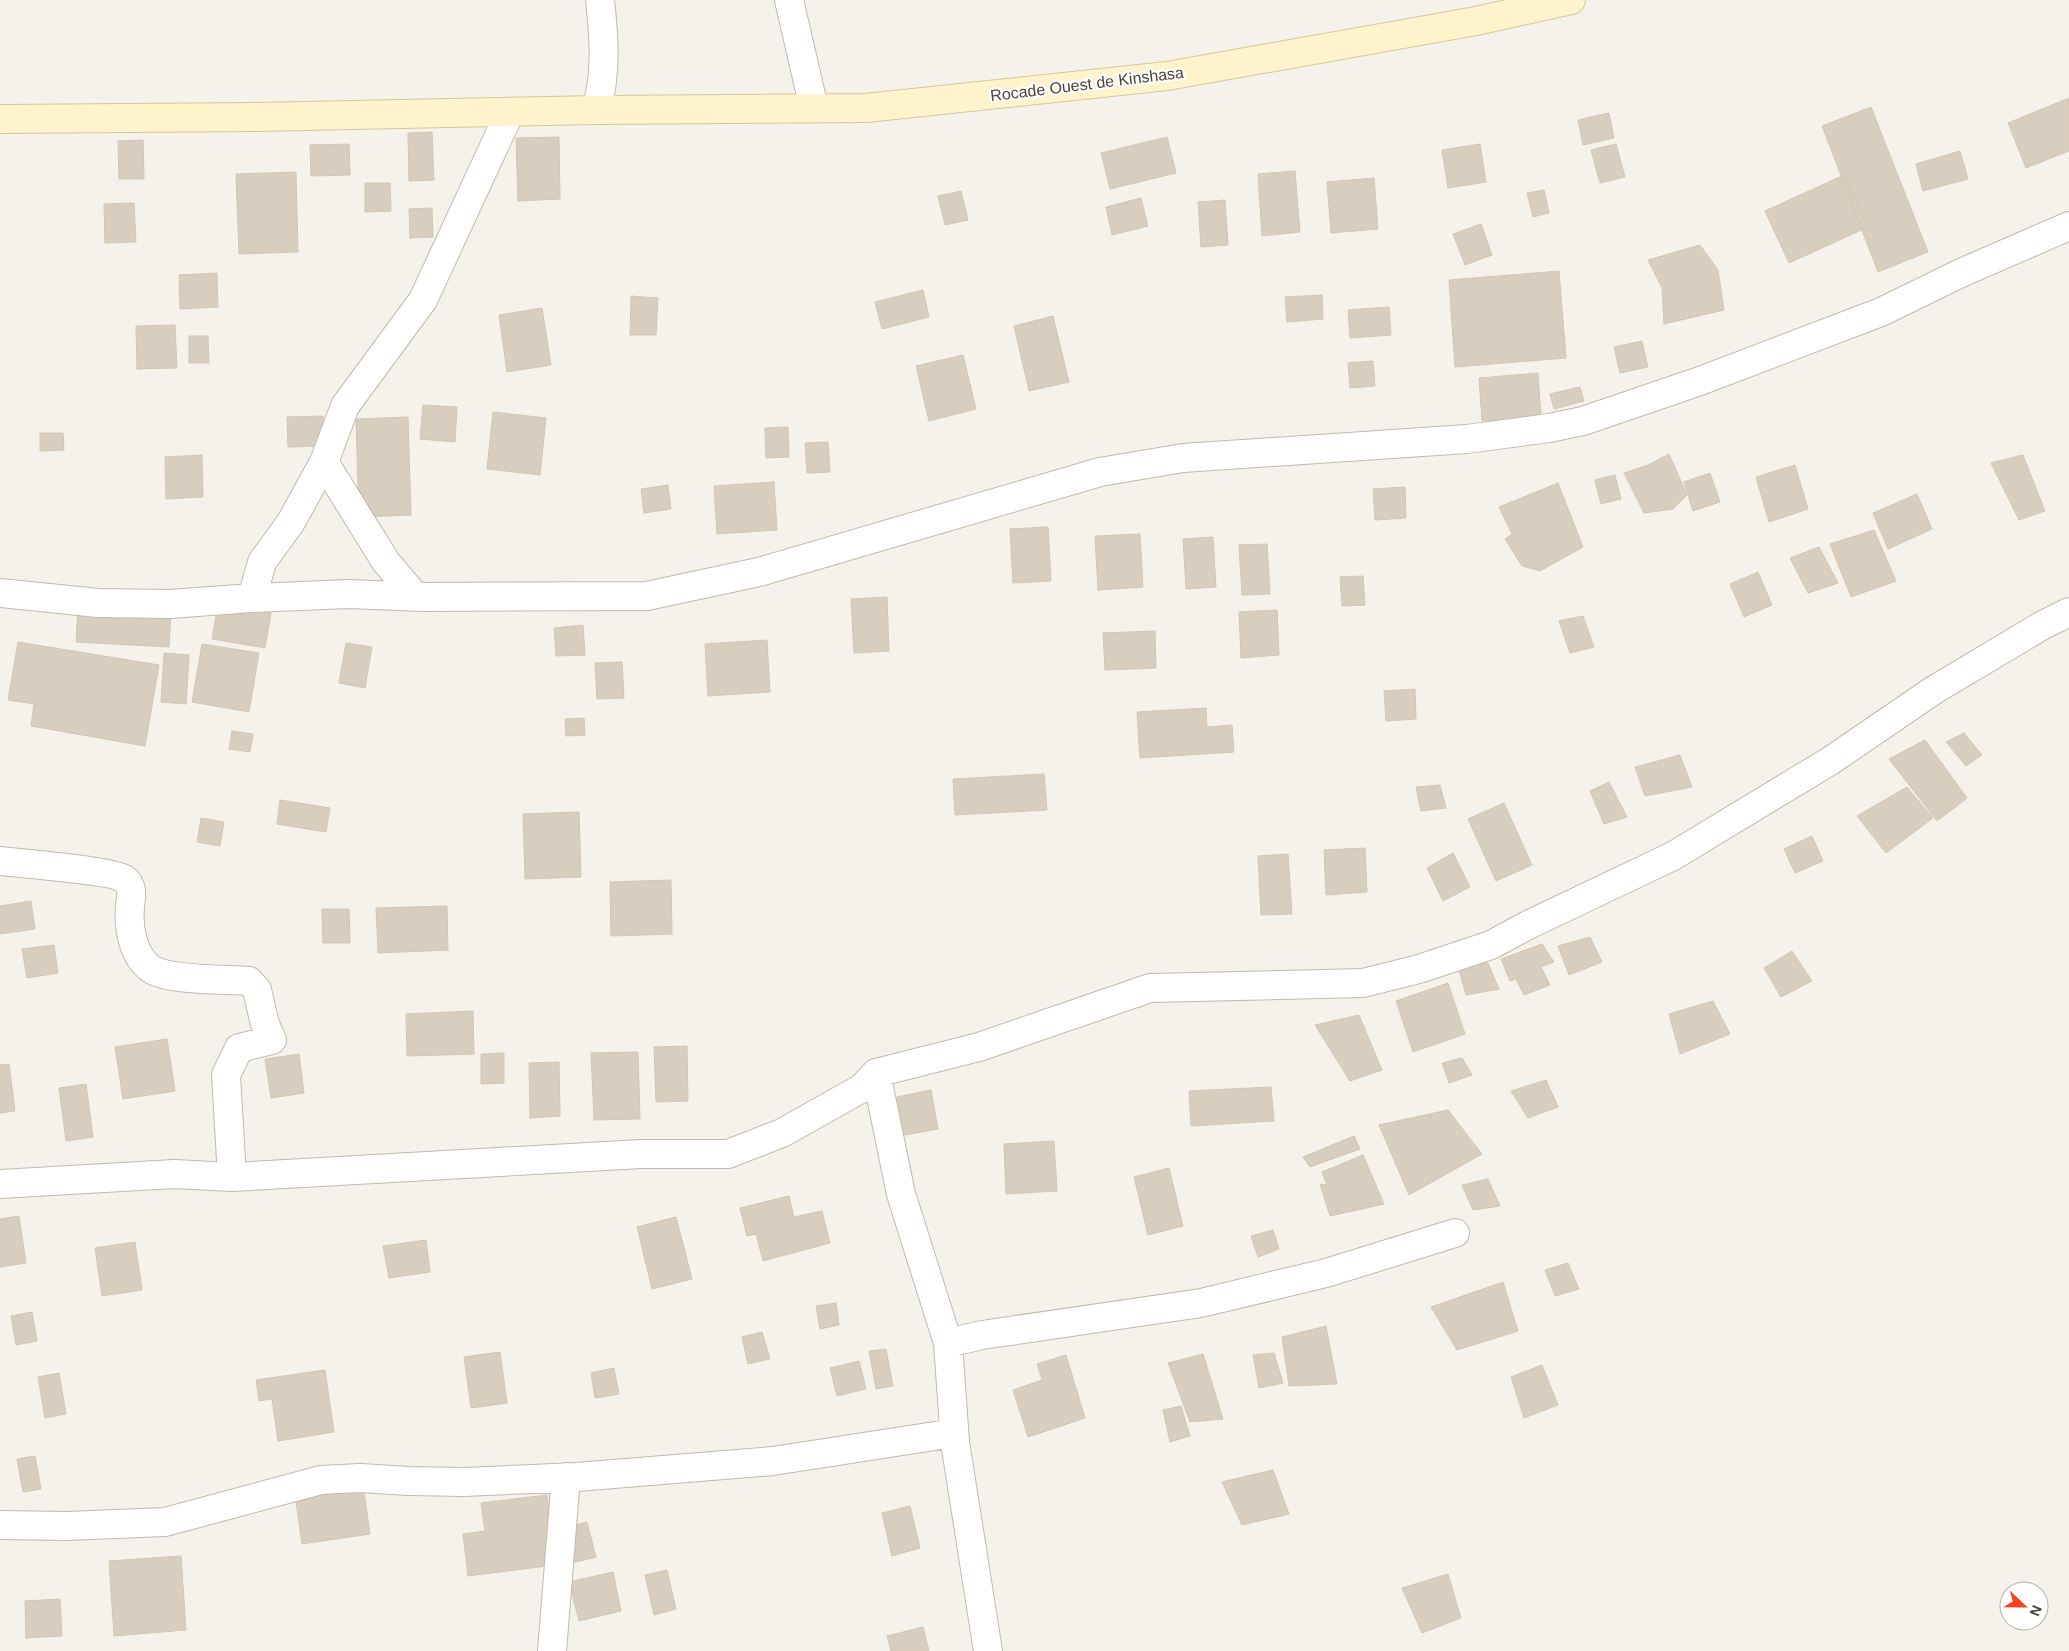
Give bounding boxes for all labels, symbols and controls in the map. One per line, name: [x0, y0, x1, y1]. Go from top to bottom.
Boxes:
street label: Rocade Ouest de Kinshasa: [989, 64, 1185, 104]
north arrow: [1999, 1581, 2049, 1631]
text: N: [2027, 1603, 2045, 1619]

